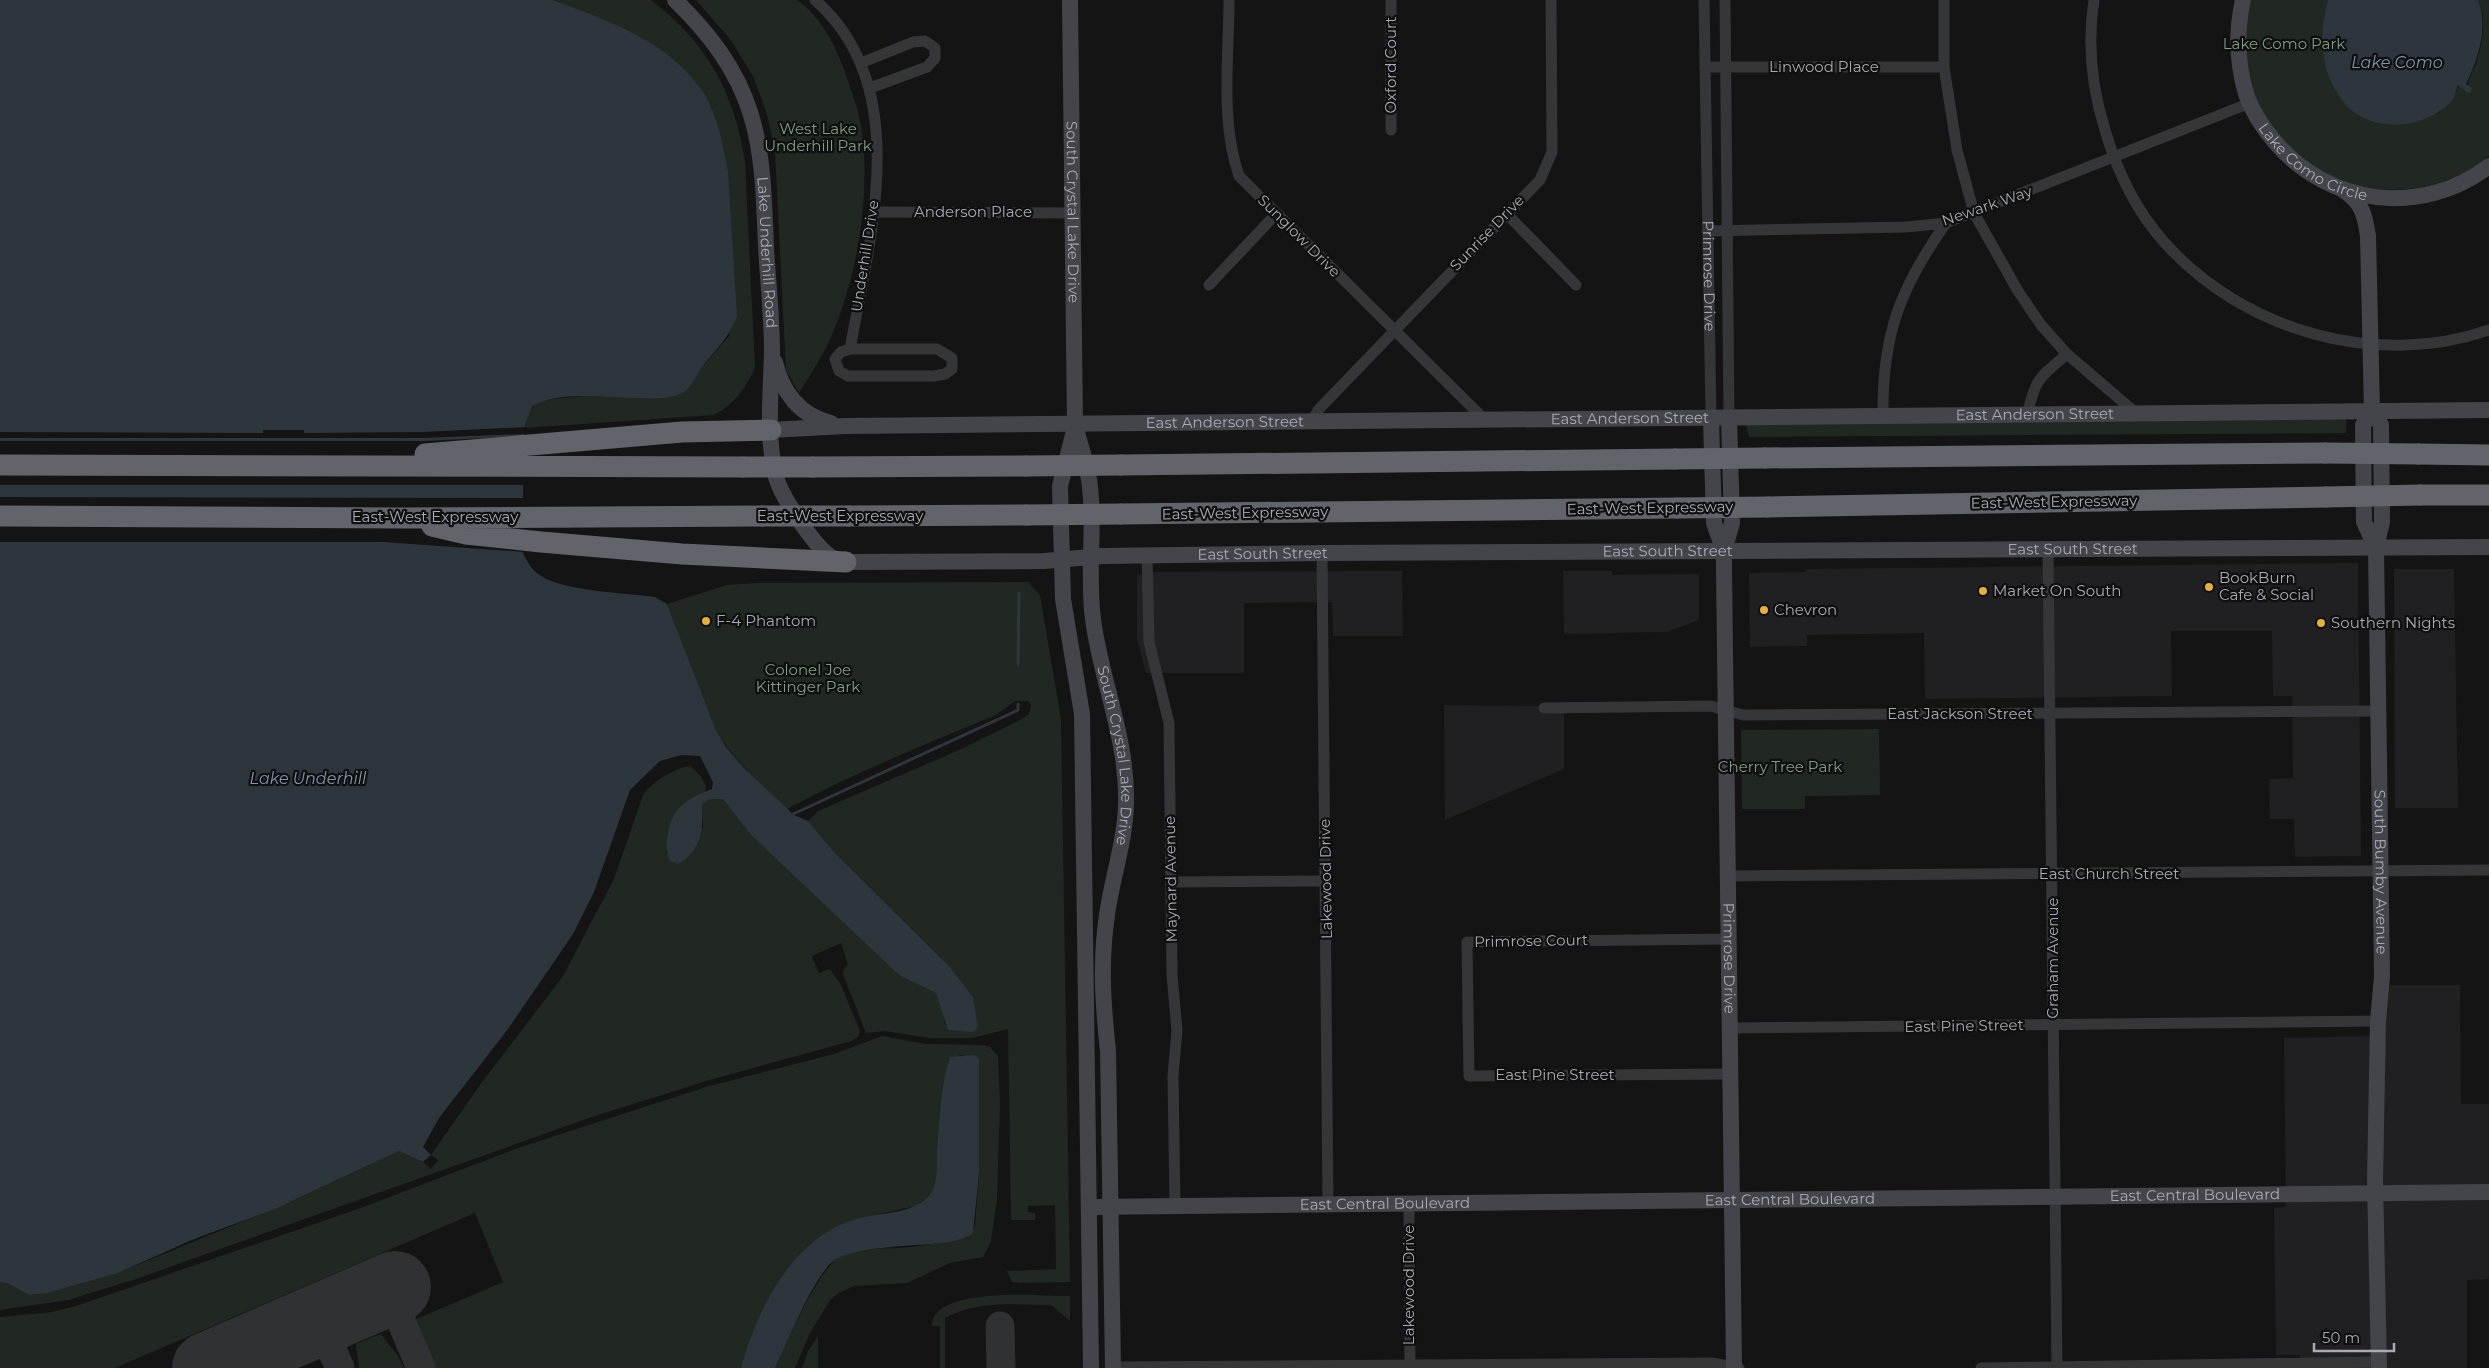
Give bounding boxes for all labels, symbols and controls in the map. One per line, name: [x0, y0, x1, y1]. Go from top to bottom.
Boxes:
street label: Oxford Court: [1381, 17, 1400, 113]
park label: Lake Como Park: [2223, 34, 2345, 53]
water label: Lake Como: [2351, 53, 2443, 72]
street label: Linwood Place: [1769, 57, 1879, 76]
park label: West Lake Underhill Park: [764, 119, 872, 155]
street label: Lake Como Circle: [2255, 119, 2369, 205]
street label: South Crystal Lake Drive: [1062, 121, 1084, 303]
street label: Lake Underhill Road: [753, 176, 781, 329]
street label: Newark Way: [1939, 181, 2035, 230]
street label: Sunglow Drive: [1254, 190, 1345, 281]
street label: Sunrise Drive: [1445, 190, 1528, 275]
street label: Underhill Drive: [846, 199, 883, 313]
street label: Anderson Place: [914, 202, 1032, 221]
street label: Primrose Drive: [1699, 220, 1720, 332]
street label: East Anderson Street: [1956, 404, 2114, 424]
street label: East Anderson Street: [1551, 408, 1709, 428]
street label: East Anderson Street: [1146, 412, 1304, 432]
street label: East-West Expressway: [1971, 491, 2138, 512]
street label: East-West Expressway: [1567, 497, 1734, 518]
street label: East-West Expressway: [1162, 502, 1329, 523]
street label: East-West Expressway: [757, 506, 924, 525]
street label: East-West Expressway: [352, 507, 519, 526]
street label: East South Street: [2007, 539, 2138, 558]
street label: East South Street: [1602, 541, 1733, 561]
street label: East South Street: [1197, 543, 1328, 564]
place label: BookBurn Cafe & Social: [2219, 568, 2314, 604]
place label: Market On South: [1993, 581, 2121, 600]
marker: BookBurn Cafe & Social: [2203, 581, 2215, 593]
marker: Market On South: [1977, 585, 1989, 597]
place label: Chevron: [1774, 600, 1837, 619]
marker: Chevron: [1758, 604, 1770, 616]
place label: F-4 Phantom: [716, 611, 816, 630]
place label: Southern Nights: [2331, 613, 2455, 632]
marker: F-4 Phantom: [700, 615, 712, 627]
marker: Southern Nights: [2315, 617, 2327, 629]
park label: Colonel Joe Kittinger Park: [756, 660, 860, 696]
street label: South Crystal Lake Drive: [1093, 664, 1136, 847]
street label: East Jackson Street: [1887, 704, 2033, 723]
park label: Cherry Tree Park: [1718, 757, 1842, 776]
water label: Lake Underhill: [250, 769, 367, 788]
street label: South Bumby Avenue: [2370, 789, 2392, 955]
street label: Maynard Avenue: [1160, 816, 1181, 942]
street label: Lakewood Drive: [1315, 819, 1336, 939]
street label: East Church Street: [2039, 864, 2179, 883]
street label: Graham Avenue: [2043, 897, 2062, 1019]
street label: Primrose Drive: [1719, 902, 1740, 1014]
street label: Primrose Court: [1474, 930, 1588, 951]
street label: East Pine Street: [1904, 1015, 2024, 1036]
street label: East Pine Street: [1495, 1065, 1615, 1084]
street label: East Central Boulevard: [2110, 1184, 2280, 1205]
street label: East Central Boulevard: [1705, 1189, 1875, 1209]
street label: East Central Boulevard: [1300, 1193, 1470, 1214]
street label: Lakewood Drive: [1399, 1225, 1418, 1345]
scale bar: [2314, 1320, 2394, 1352]
text: 50 m: [2322, 1328, 2360, 1347]

